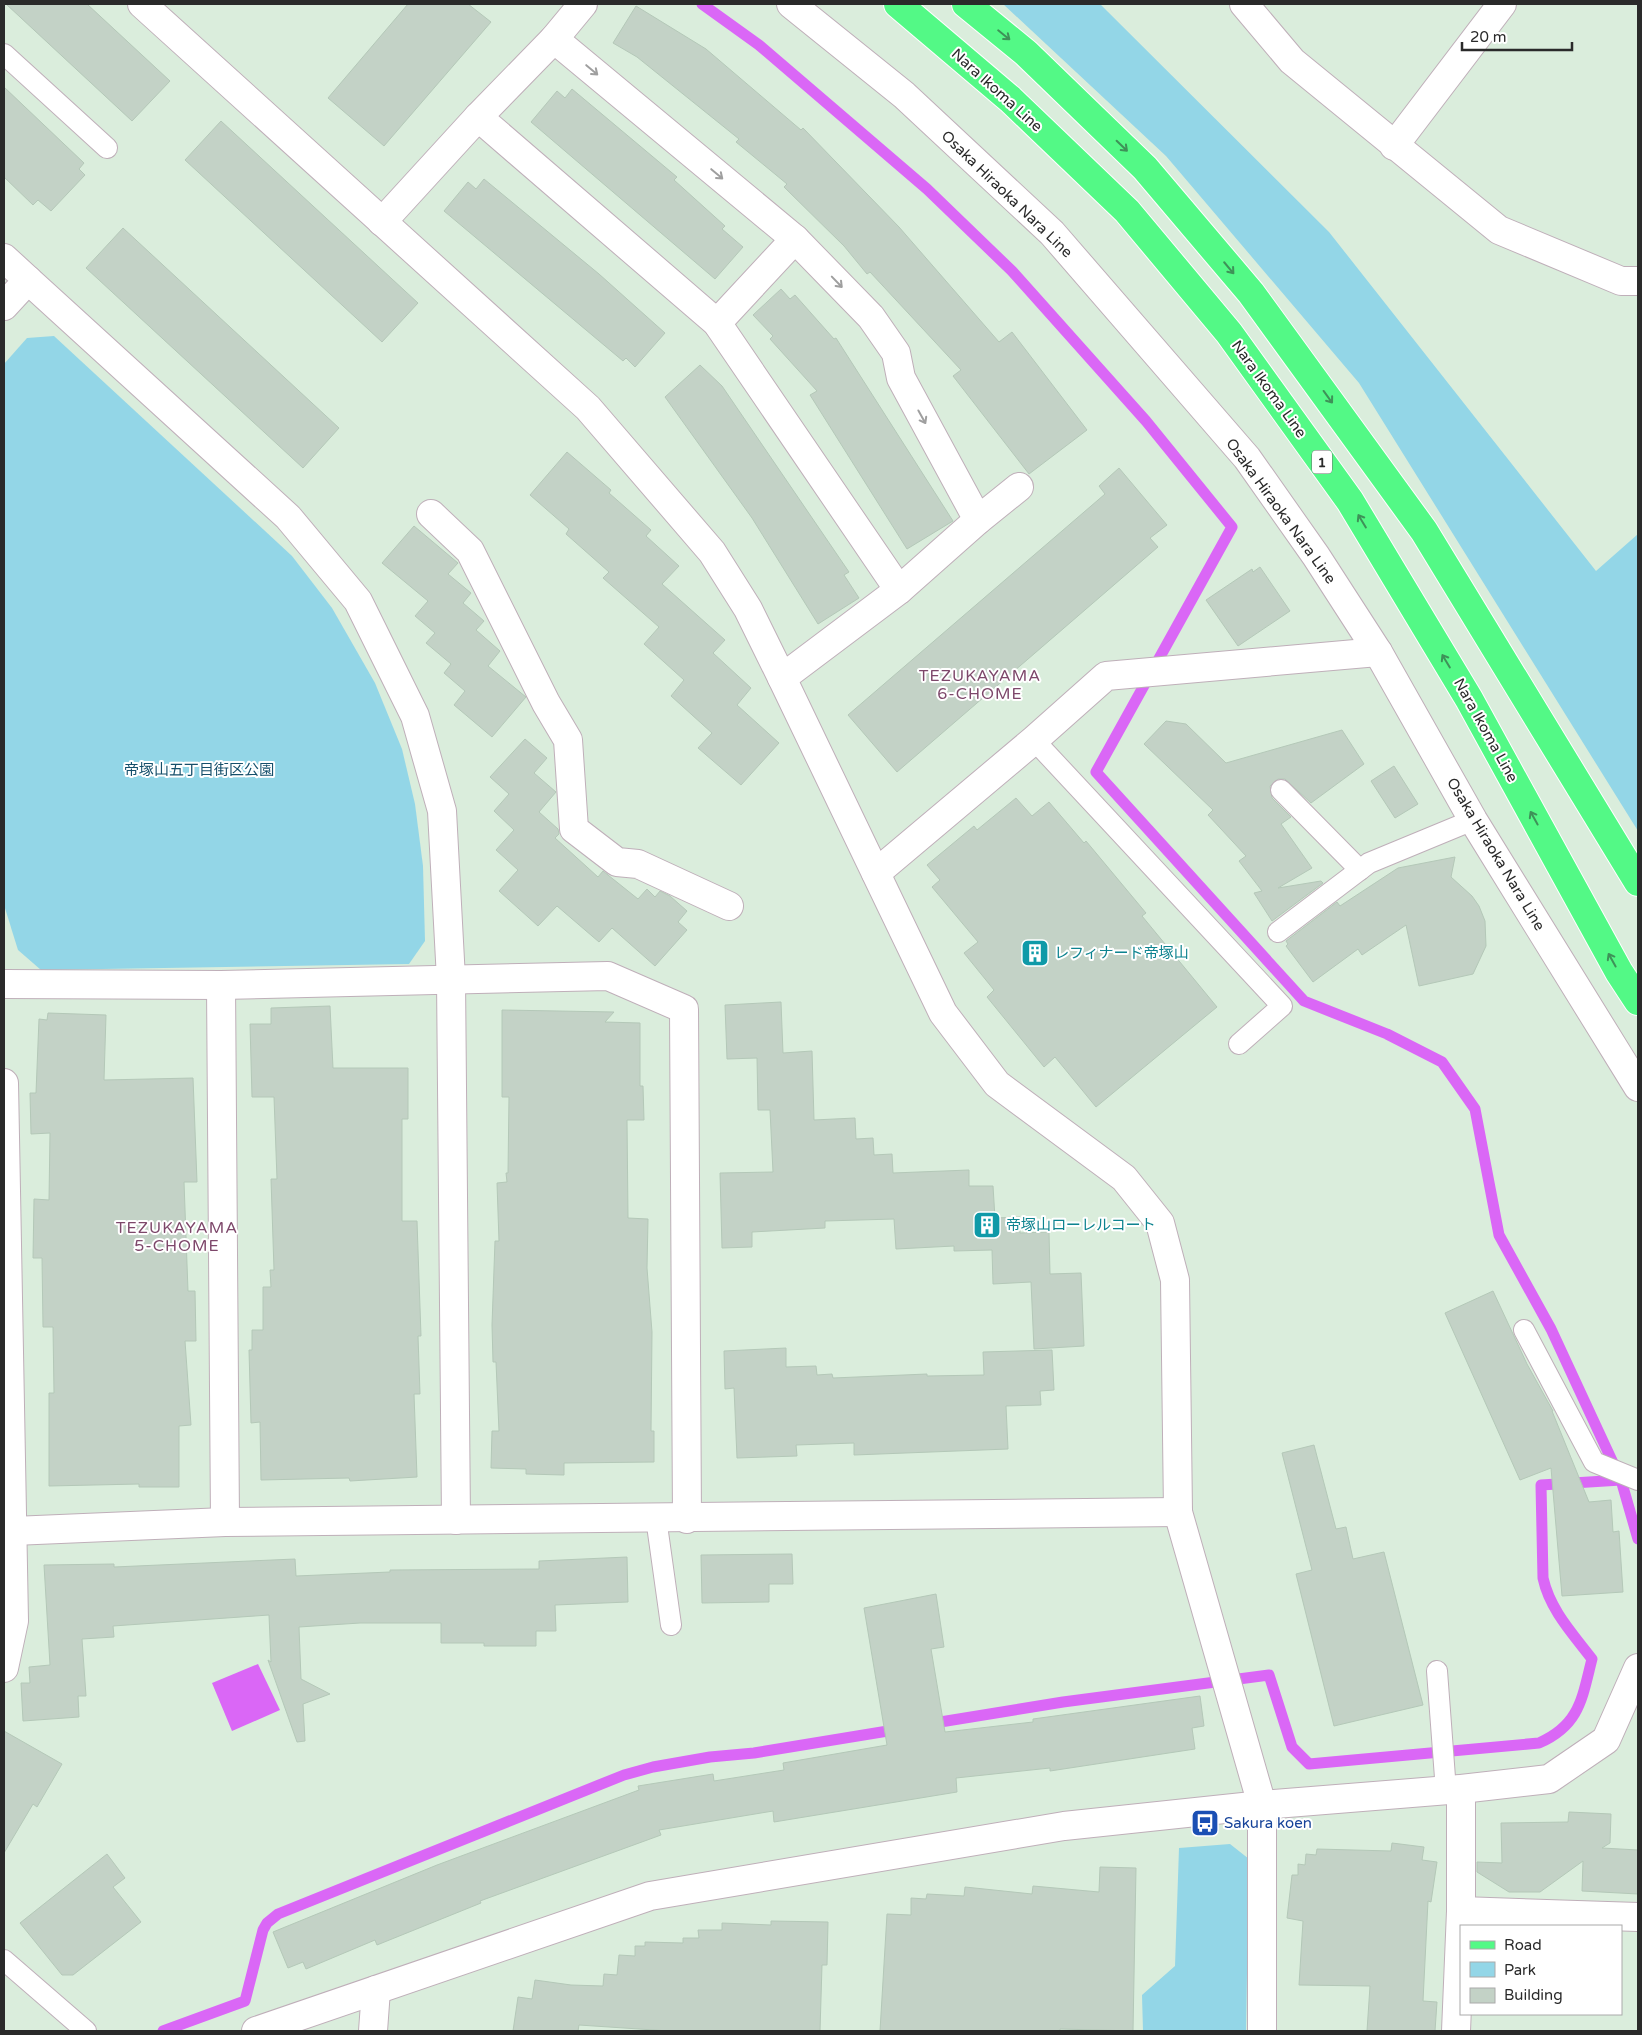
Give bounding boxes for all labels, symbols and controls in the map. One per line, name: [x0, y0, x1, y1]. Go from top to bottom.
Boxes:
scale bar: [1462, 20, 1572, 52]
text: 20 m: [1470, 28, 1507, 46]
one-way arrow: [997, 29, 1010, 40]
street label: Nara Ikoma Line: [948, 45, 1046, 135]
one-way arrow: [585, 64, 598, 75]
street label: Osaka Hiraoka Nara Line: [938, 127, 1076, 261]
one-way arrow: [1116, 140, 1128, 152]
one-way arrow: [710, 168, 723, 179]
one-way arrow: [1224, 261, 1235, 274]
one-way arrow: [831, 276, 843, 288]
street label: Nara Ikoma Line: [1228, 337, 1310, 441]
one-way arrow: [1322, 390, 1333, 403]
one-way arrow: [917, 410, 927, 425]
street label: Osaka Hiraoka Nara Line: [1222, 435, 1340, 587]
road number: 1: [1312, 451, 1332, 474]
one-way arrow: [1357, 515, 1367, 529]
one-way arrow: [1441, 654, 1451, 668]
district label: TEZUKAYAMA 6-CHOME: [919, 666, 1041, 704]
street label: Nara Ikoma Line: [1450, 675, 1522, 785]
park label: 帝塚山五丁目街区公園: [124, 761, 274, 779]
street label: Osaka Hiraoka Nara Line: [1443, 774, 1549, 934]
one-way arrow: [1529, 810, 1539, 825]
building icon: レフィナード帝塚山: [1020, 938, 1050, 968]
place label: レフィナード帝塚山: [1054, 944, 1189, 962]
one-way arrow: [1607, 954, 1617, 968]
building icon: 帝塚山ローレルコート: [972, 1210, 1002, 1240]
place label: 帝塚山ローレルコート: [1006, 1216, 1156, 1234]
district label: TEZUKAYAMA 5-CHOME: [116, 1218, 238, 1256]
bus stop icon: Sakura koen: [1190, 1808, 1220, 1838]
place label: Sakura koen: [1224, 1814, 1312, 1832]
legend: [1460, 1925, 1622, 2015]
text: Road: [1504, 1936, 1542, 1954]
text: Park: [1504, 1961, 1536, 1979]
text: Building: [1504, 1986, 1563, 2004]

